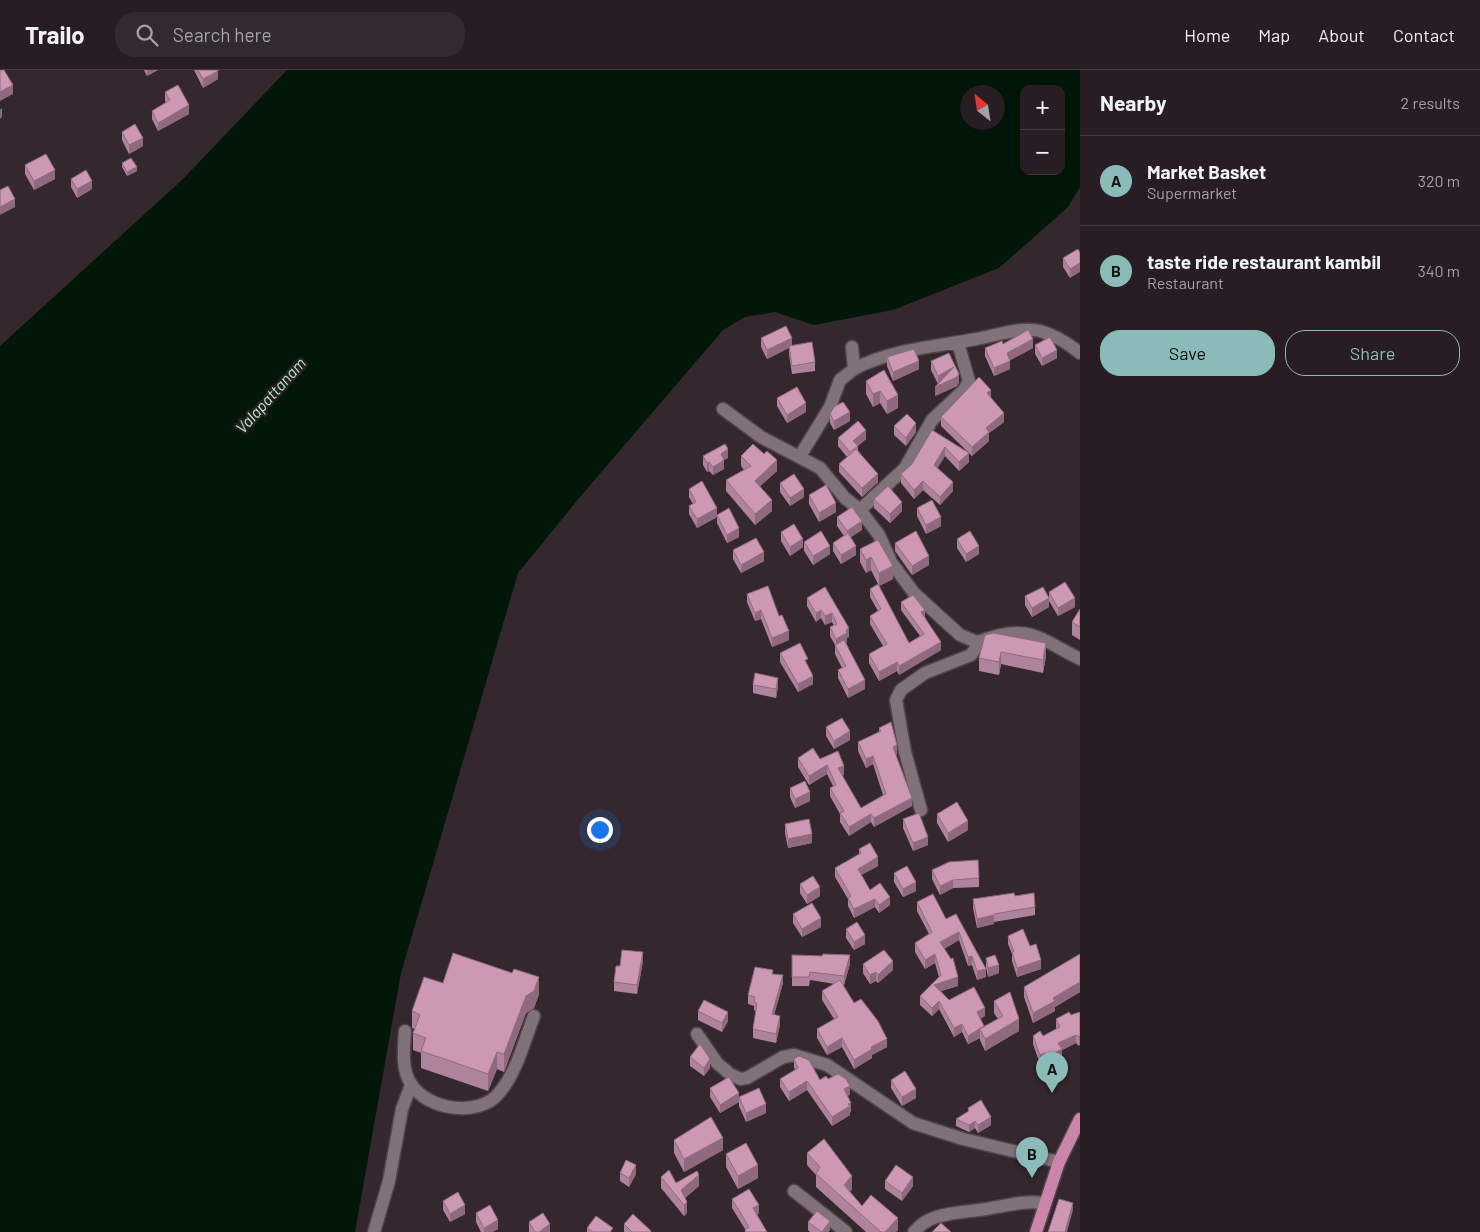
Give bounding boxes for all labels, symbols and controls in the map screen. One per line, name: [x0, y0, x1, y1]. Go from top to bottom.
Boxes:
search box: [115, 12, 465, 57]
text: Trailo: [25, 20, 85, 49]
icon: search: [133, 21, 161, 49]
text: Search here: [173, 23, 272, 46]
text: Home: [1184, 24, 1230, 46]
text: Map: [1258, 24, 1290, 46]
text: About: [1318, 24, 1365, 46]
text: Contact: [1393, 24, 1455, 46]
north arrow: [960, 85, 1005, 130]
map controls: [1020, 85, 1065, 175]
button: +: [1020, 85, 1065, 130]
text: Nearby: [1100, 90, 1166, 115]
text: 2 results: [1401, 93, 1460, 112]
button: −: [1020, 130, 1065, 175]
text: Market Basket: [1147, 160, 1266, 183]
text: A: [1111, 171, 1121, 190]
text: 320 m: [1418, 171, 1460, 190]
text: Supermarket: [1147, 183, 1237, 202]
text: taste ride restaurant kambil: [1147, 250, 1381, 273]
text: B: [1111, 261, 1121, 280]
text: 340 m: [1417, 261, 1460, 280]
text: Restaurant: [1147, 273, 1224, 292]
button: Save: [1100, 330, 1275, 376]
button: Share: [1285, 330, 1460, 376]
water label: Valapattanam: [231, 353, 309, 437]
your location: [587, 817, 613, 843]
pin: A: [1036, 1052, 1068, 1093]
pin: B: [1016, 1137, 1048, 1178]

